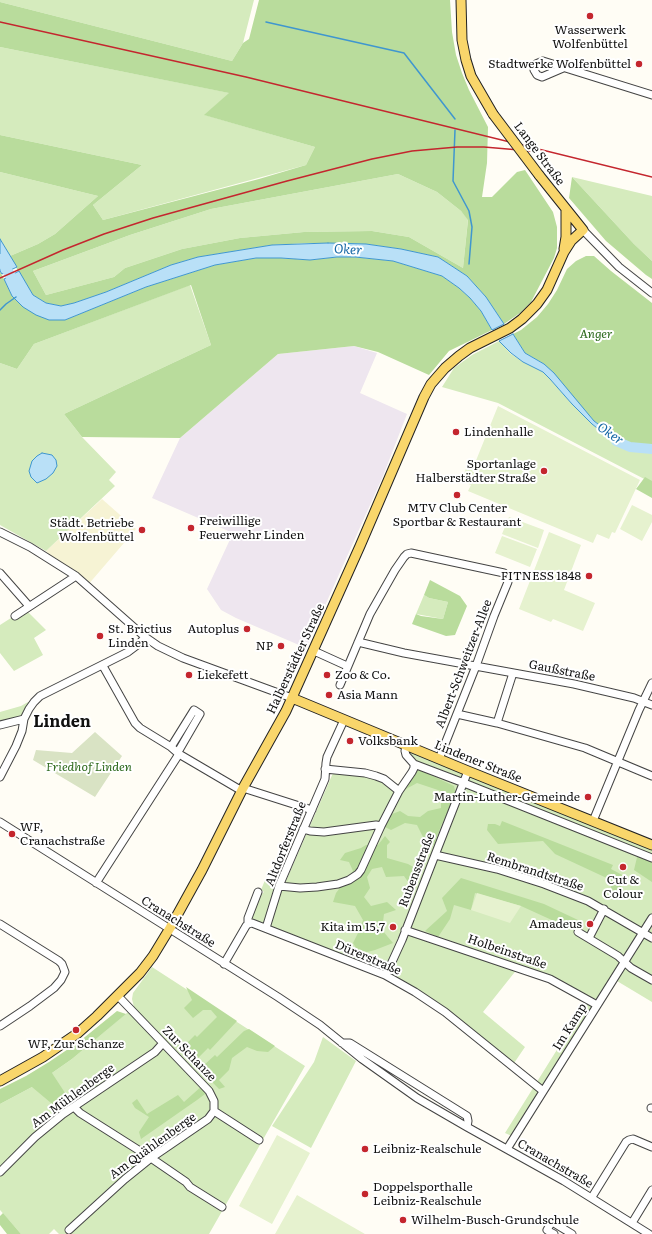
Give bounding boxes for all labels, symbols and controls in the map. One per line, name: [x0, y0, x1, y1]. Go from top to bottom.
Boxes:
marker: Wasserwerk Wolfenbüttel: [585, 11, 595, 21]
place label: Wasserwerk Wolfenbüttel: [552, 23, 628, 51]
place label: Stadtwerke Wolfenbüttel: [488, 57, 631, 71]
marker: Stadtwerke Wolfenbüttel: [634, 59, 644, 69]
street label: Lange Straße: [511, 120, 567, 188]
water label: Oker: [333, 241, 363, 259]
park label: Anger: [579, 327, 613, 341]
water label: Oker: [594, 419, 626, 449]
place label: Lindenhalle: [464, 425, 533, 439]
marker: Lindenhalle: [451, 427, 461, 437]
place label: Sportanlage Halberstädter Straße: [416, 457, 536, 485]
marker: Sportanlage Halberstädter Straße: [539, 466, 549, 476]
marker: MTV Club Center Sportbar & Restaurant: [452, 490, 462, 500]
place label: MTV Club Center Sportbar & Restaurant: [393, 501, 521, 529]
place label: Freiwillige Feuerwehr Linden: [199, 514, 304, 542]
place label: Städt. Betriebe Wolfenbüttel: [50, 516, 134, 544]
marker: Freiwillige Feuerwehr Linden: [186, 523, 196, 533]
marker: Städt. Betriebe Wolfenbüttel: [137, 525, 147, 535]
place label: FITNESS 1848: [501, 569, 581, 583]
marker: FITNESS 1848: [584, 571, 594, 581]
street label: Albert-Schweitzer-Allee: [433, 598, 495, 730]
street label: Halberstädter Straße: [264, 601, 328, 717]
place label: St. Brictius Linden: [108, 622, 172, 650]
place label: Autoplus: [188, 622, 239, 636]
marker: Autoplus: [242, 624, 252, 634]
marker: St. Brictius Linden: [95, 631, 105, 641]
place label: NP: [256, 639, 273, 653]
marker: NP: [276, 641, 286, 651]
street label: Gaußstraße: [528, 658, 596, 684]
place label: Liekefett: [197, 668, 248, 682]
place label: Zoo & Co.: [335, 668, 391, 682]
marker: Liekefett: [184, 670, 194, 680]
marker: Zoo & Co.: [322, 670, 332, 680]
place label: Asia Mann: [337, 688, 398, 702]
marker: Asia Mann: [324, 690, 334, 700]
district label: Linden: [33, 712, 91, 732]
place label: Volksbank: [358, 734, 418, 748]
marker: Volksbank: [345, 736, 355, 746]
street label: Lindener Straße: [432, 738, 524, 786]
park label: Friedhof Linden: [46, 760, 132, 774]
place label: Martin-Luther-Gemeinde: [433, 790, 580, 804]
marker: Martin-Luther-Gemeinde: [583, 792, 593, 802]
street label: Altdorferstraße: [262, 800, 310, 888]
place label: WF, Cranachstraße: [20, 820, 105, 848]
marker: WF, Cranachstraße: [7, 829, 17, 839]
street label: Rubensstraße: [396, 831, 438, 909]
street label: Rembrandtstraße: [485, 850, 585, 894]
marker: Cut & Colour: [618, 862, 628, 872]
place label: Cut & Colour: [603, 873, 643, 901]
street label: Cranachstraße: [138, 893, 218, 951]
place label: Amadeus: [529, 917, 582, 931]
marker: Amadeus: [585, 919, 595, 929]
place label: Kita im 15,7: [320, 920, 385, 934]
marker: Kita im 15,7: [388, 922, 398, 932]
street label: Holbeinstraße: [466, 932, 548, 972]
street label: Dürerstraße: [333, 938, 403, 978]
street label: Im Kamp: [550, 1001, 590, 1053]
street label: Zur Schanze: [159, 1024, 219, 1084]
marker: WF, Zur Schanze: [71, 1025, 81, 1035]
place label: WF, Zur Schanze: [28, 1037, 124, 1051]
street label: Am Mühlenberge: [29, 1061, 117, 1131]
street label: Am Quählenberge: [107, 1110, 199, 1182]
street label: Cranachstraße: [515, 1137, 595, 1191]
place label: Leibniz-Realschule: [373, 1142, 482, 1156]
marker: Leibniz-Realschule: [360, 1144, 370, 1154]
place label: Doppelsporthalle Leibniz-Realschule: [373, 1180, 482, 1208]
marker: Doppelsporthalle Leibniz-Realschule: [360, 1189, 370, 1199]
place label: Wilhelm-Busch-Grundschule: [411, 1213, 579, 1227]
marker: Wilhelm-Busch-Grundschule: [398, 1215, 408, 1225]

